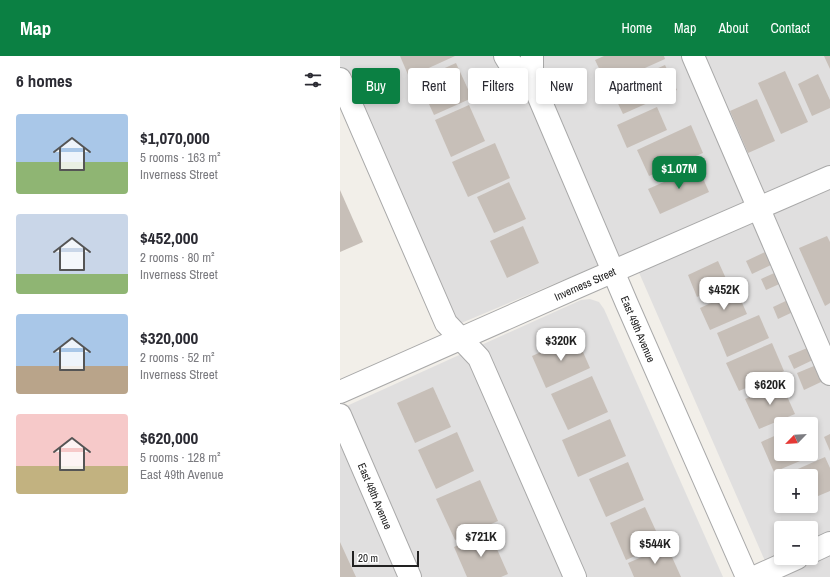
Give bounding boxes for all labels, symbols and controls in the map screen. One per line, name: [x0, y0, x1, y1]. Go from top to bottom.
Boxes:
text: Map: [20, 15, 51, 41]
text: Home: [621, 19, 652, 37]
text: Map: [674, 19, 696, 37]
text: About: [718, 19, 748, 37]
text: Contact: [770, 19, 810, 37]
chip: Buy: [352, 68, 400, 104]
chip: Rent: [408, 68, 460, 104]
chip: Filters: [468, 68, 528, 104]
chip: New: [536, 68, 587, 104]
chip: Apartment: [595, 68, 676, 104]
text: 6 homes: [16, 69, 73, 92]
icon: filters: [302, 69, 324, 91]
text: $1,070,000: [140, 126, 210, 149]
icon: home: [48, 130, 96, 178]
text: 5 rooms · 163 m²: [140, 149, 221, 166]
pin: $1.07M: [646, 156, 712, 190]
text: $1.07M: [661, 160, 697, 177]
text: Inverness Street: [140, 166, 218, 183]
text: $452,000: [140, 226, 198, 249]
icon: home: [48, 230, 96, 278]
text: 2 rooms · 80 m²: [140, 249, 215, 266]
street label: Inverness Street: [552, 264, 618, 304]
text: Inverness Street: [140, 266, 218, 283]
pin: $452K: [696, 277, 752, 311]
text: $452K: [708, 281, 740, 298]
street label: East 49th Avenue: [618, 294, 658, 364]
text: $320,000: [140, 326, 198, 349]
pin: $320K: [533, 328, 589, 362]
icon: home: [48, 330, 96, 378]
text: $320K: [545, 332, 577, 349]
text: 2 rooms · 52 m²: [140, 349, 215, 366]
text: Inverness Street: [140, 366, 218, 383]
pin: $620K: [742, 372, 798, 406]
text: $620K: [754, 376, 786, 393]
north arrow: [774, 417, 818, 461]
map controls: [774, 417, 818, 565]
text: $620,000: [140, 426, 198, 449]
icon: home: [48, 430, 96, 478]
text: 5 rooms · 128 m²: [140, 449, 221, 466]
street label: East 48th Avenue: [355, 461, 395, 531]
text: East 49th Avenue: [140, 466, 223, 483]
button: +: [774, 469, 818, 513]
button: −: [774, 521, 818, 565]
pin: $721K: [453, 524, 509, 558]
text: $721K: [465, 528, 497, 545]
pin: $544K: [627, 531, 683, 565]
text: $544K: [639, 535, 671, 552]
scale bar: [352, 549, 419, 568]
text: 20 m: [358, 551, 378, 565]

